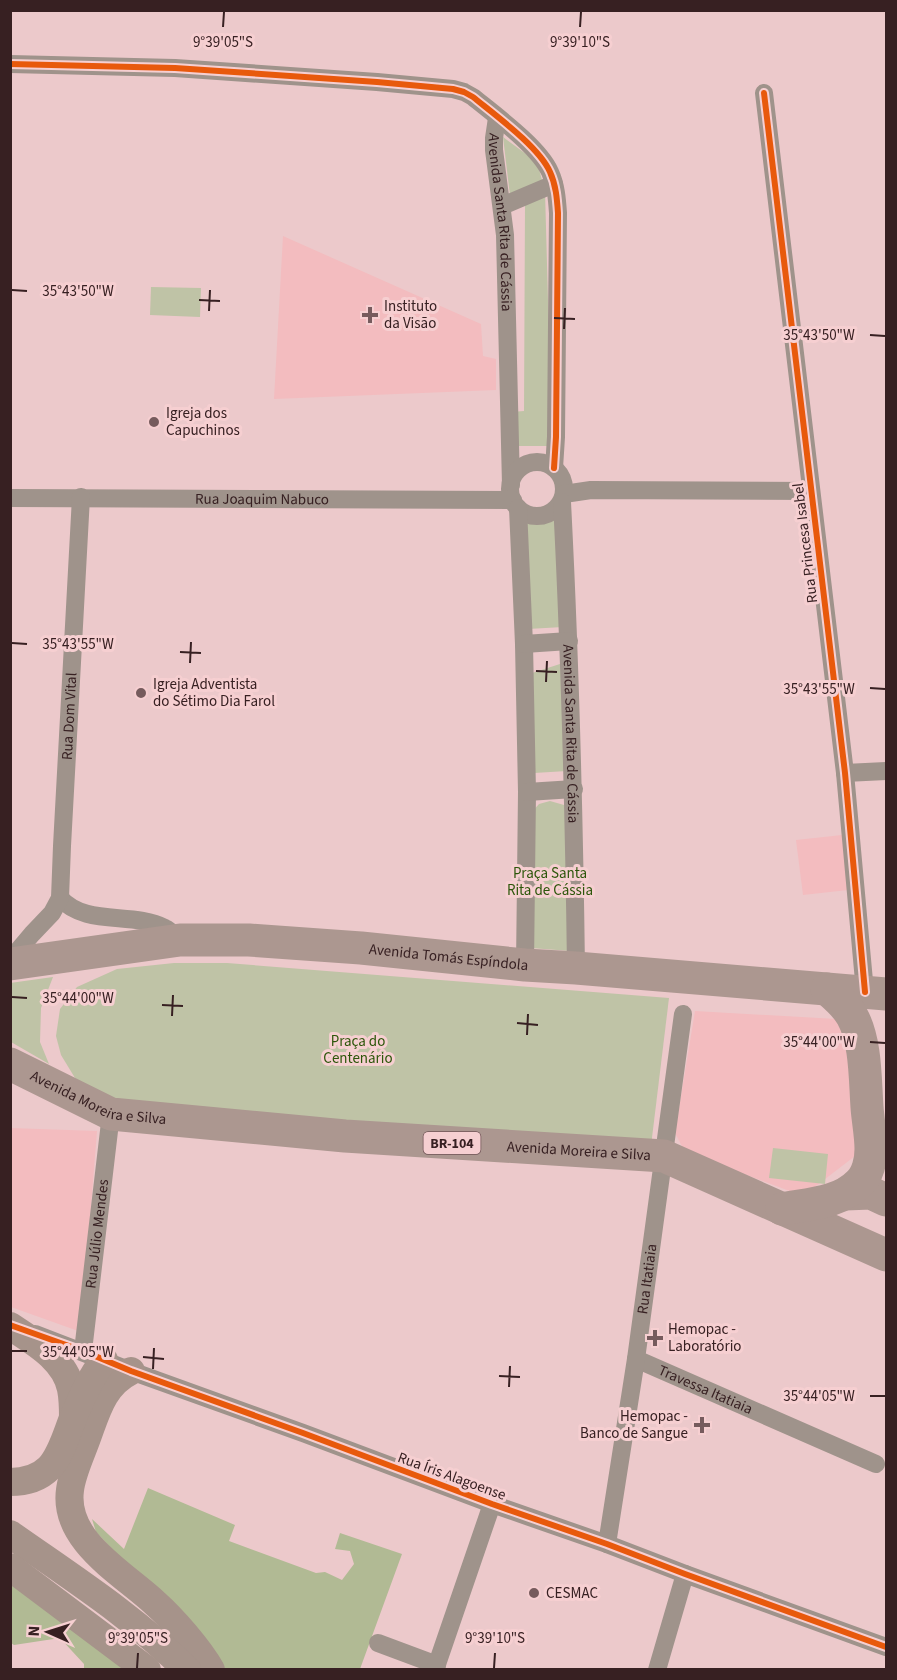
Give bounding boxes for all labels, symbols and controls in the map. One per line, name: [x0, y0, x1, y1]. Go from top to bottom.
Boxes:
text: 9°39'05"S: [193, 32, 253, 53]
text: 9°39'10"S: [550, 32, 610, 53]
street label: Avenida Santa Rita de Cássia: [482, 132, 517, 312]
text: 35°43'50"W: [42, 281, 114, 302]
place label: Instituto da Visão: [384, 296, 437, 334]
marker: Instituto da Visão: [361, 306, 379, 324]
text: 35°43'50"W: [783, 325, 855, 346]
place label: Igreja dos Capuchinos: [166, 403, 240, 441]
marker: Igreja dos Capuchinos: [147, 415, 161, 429]
street label: Rua Princesa Isabel: [788, 481, 823, 604]
street label: Rua Joaquim Nabuco: [195, 489, 329, 510]
text: 35°43'55"W: [42, 634, 114, 655]
street label: Avenida Santa Rita de Cássia: [557, 644, 584, 823]
street label: Rua Dom Vital: [57, 672, 82, 761]
place label: Igreja Adventista do Sétimo Dia Farol: [153, 674, 275, 712]
text: 35°43'55"W: [783, 679, 855, 700]
marker: Igreja Adventista do Sétimo Dia Farol: [134, 686, 148, 700]
park label: Praça Santa Rita de Cássia: [507, 863, 593, 901]
street label: Avenida Tomás Espíndola: [368, 939, 529, 976]
text: 35°44'00"W: [42, 988, 114, 1009]
park label: Praça do Centenário: [323, 1031, 393, 1069]
text: 35°44'00"W: [783, 1032, 855, 1053]
street label: Avenida Moreira e Silva: [27, 1066, 167, 1130]
road number: BR-104: [424, 1132, 480, 1154]
street label: Avenida Moreira e Silva: [506, 1136, 651, 1166]
street label: Rua Júlio Mendes: [80, 1178, 114, 1290]
street label: Rua Itatiaia: [632, 1242, 663, 1316]
place label: Hemopac - Laboratório: [668, 1319, 742, 1357]
marker: Hemopac - Laboratório: [646, 1329, 664, 1347]
text: 35°44'05"W: [42, 1342, 114, 1363]
street label: Travessa Itatiaia: [655, 1360, 756, 1420]
text: 35°44'05"W: [783, 1386, 855, 1407]
place label: Hemopac - Banco de Sangue: [580, 1406, 688, 1444]
marker: Hemopac - Banco de Sangue: [693, 1416, 711, 1434]
street label: Rua Íris Alagoense: [395, 1447, 509, 1506]
place label: CESMAC: [546, 1583, 598, 1604]
marker: CESMAC: [527, 1586, 541, 1600]
north arrow: [18, 1602, 78, 1662]
text: N: [23, 1625, 45, 1637]
text: 9°39'05"S: [108, 1628, 168, 1649]
text: 9°39'10"S: [465, 1628, 525, 1649]

